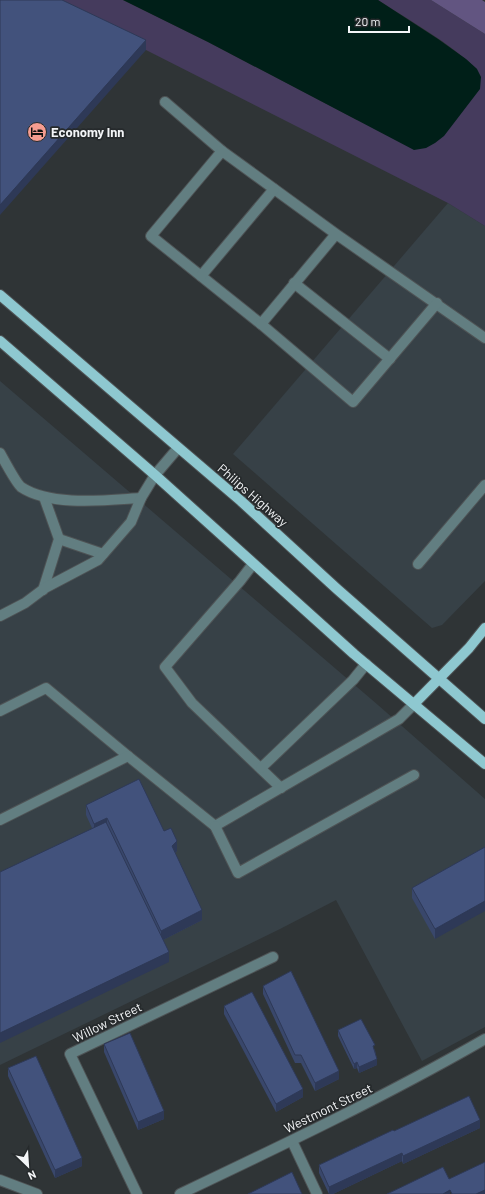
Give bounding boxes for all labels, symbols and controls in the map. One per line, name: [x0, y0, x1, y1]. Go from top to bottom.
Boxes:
scale bar: [349, 8, 409, 34]
text: 20 m: [355, 14, 381, 28]
hotel icon: Economy Inn: [26, 121, 48, 143]
place label: Economy Inn: [51, 124, 124, 140]
street label: Philips Highway: [215, 460, 291, 530]
street label: Willow Street: [70, 998, 144, 1046]
street label: Westmont Street: [281, 1080, 375, 1136]
north arrow: [8, 1146, 48, 1186]
text: N: [26, 1168, 39, 1183]

